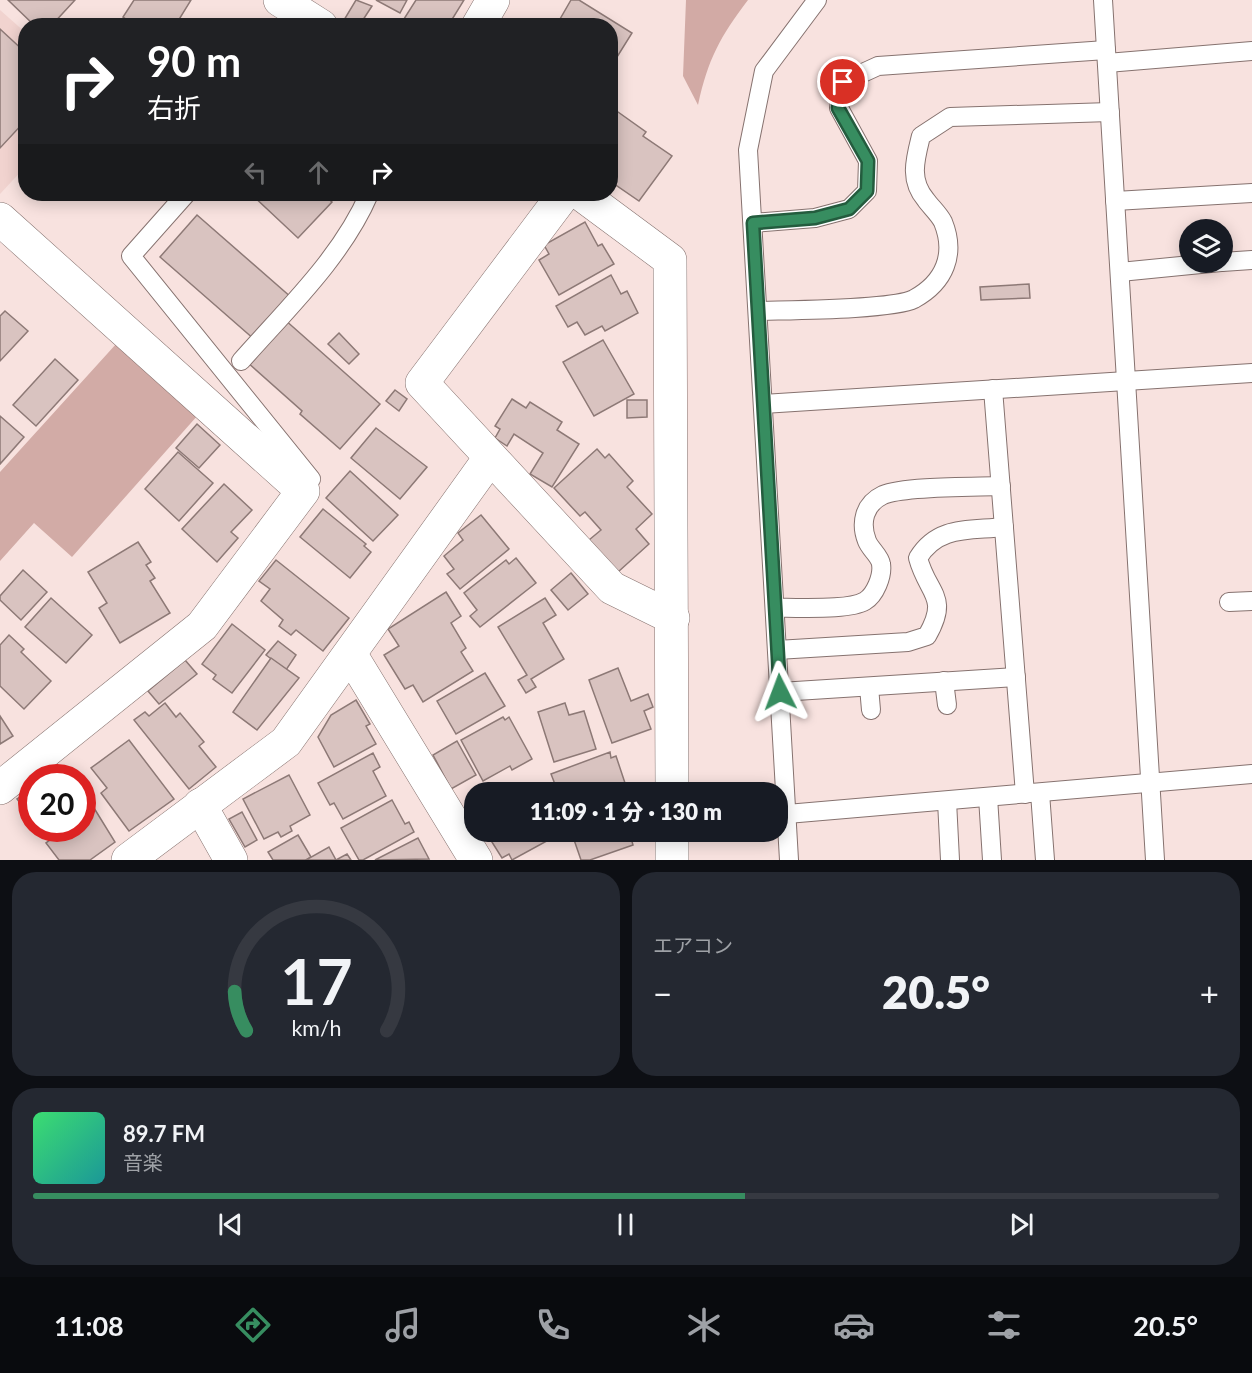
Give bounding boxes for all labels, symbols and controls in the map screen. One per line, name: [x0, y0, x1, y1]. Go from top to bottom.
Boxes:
text: 90 m: [147, 36, 241, 86]
icon: right: [48, 42, 126, 120]
pin: [817, 56, 868, 107]
icon: arrive: [826, 65, 859, 98]
text: 右折: [147, 91, 201, 124]
icon: left: [239, 156, 272, 189]
icon: ahead: [302, 156, 335, 189]
icon: right: [365, 156, 398, 189]
map controls: [1179, 219, 1233, 273]
button: layers: [1179, 219, 1233, 273]
position arrow: [748, 660, 812, 724]
speed limit sign: 20: [18, 764, 96, 842]
text: 11:09 · 1 分 · 130 m: [530, 798, 722, 825]
text: エアコン: [653, 933, 733, 957]
text: 17: [280, 943, 352, 1018]
text: 20.5°: [882, 965, 990, 1019]
text: −: [653, 973, 672, 1013]
text: +: [1200, 973, 1219, 1013]
text: km/h: [291, 1015, 341, 1041]
text: 89.7 FM: [123, 1120, 205, 1147]
text: 音楽: [123, 1150, 163, 1174]
icon: previous: [214, 1208, 247, 1241]
icon: pause: [609, 1208, 642, 1241]
icon: next: [1005, 1208, 1038, 1241]
icon: directions: [232, 1304, 274, 1346]
icon: music: [382, 1304, 424, 1346]
icon: phone: [532, 1304, 574, 1346]
icon: climate: [683, 1304, 725, 1346]
icon: car: [833, 1304, 875, 1346]
icon: filters: [983, 1304, 1025, 1346]
text: 11:08: [54, 1309, 124, 1342]
text: 20.5°: [1133, 1309, 1198, 1342]

